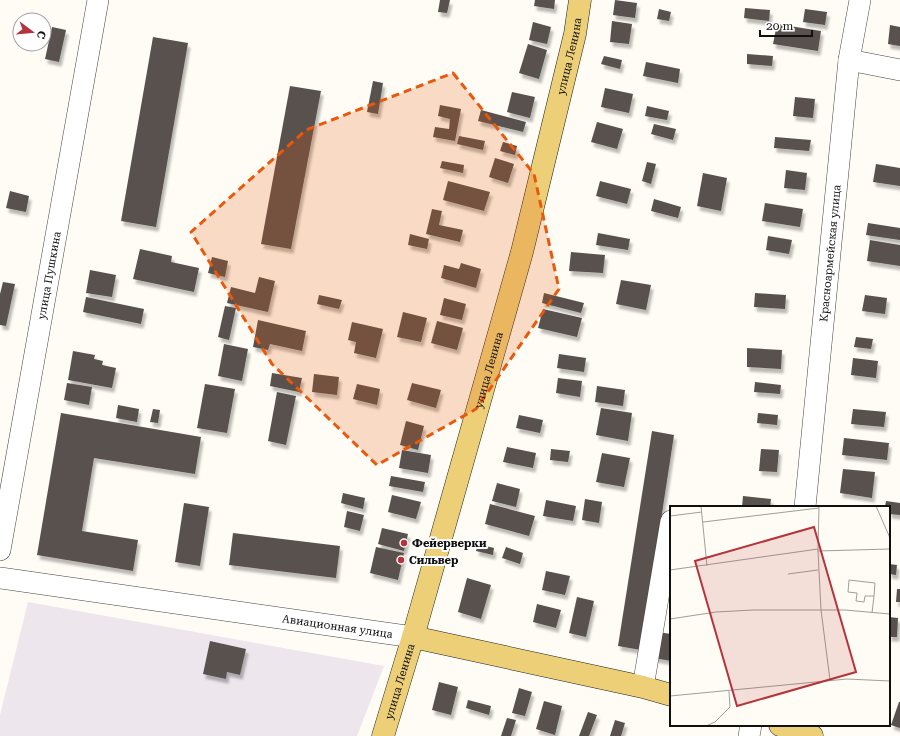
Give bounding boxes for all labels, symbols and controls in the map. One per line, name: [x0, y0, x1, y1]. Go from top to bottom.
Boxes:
north arrow: [12, 12, 52, 52]
scale bar: [760, 12, 812, 38]
street label: улица Ленина: [554, 17, 584, 96]
text: 20 m: [766, 19, 793, 33]
text: С: [34, 29, 48, 40]
street label: Красноармейская улица: [817, 184, 843, 322]
street label: улица Пушкина: [35, 230, 63, 320]
street label: улица Ленина: [472, 330, 506, 410]
inset map: [670, 506, 890, 726]
place label: Фейерверки: [412, 537, 487, 550]
marker: Фейерверки: [399, 538, 409, 548]
place label: Сильвер: [409, 554, 459, 567]
marker: Сильвер: [396, 555, 406, 565]
street label: Авиационная улица: [281, 612, 394, 641]
street label: улица Ленина: [382, 642, 417, 721]

